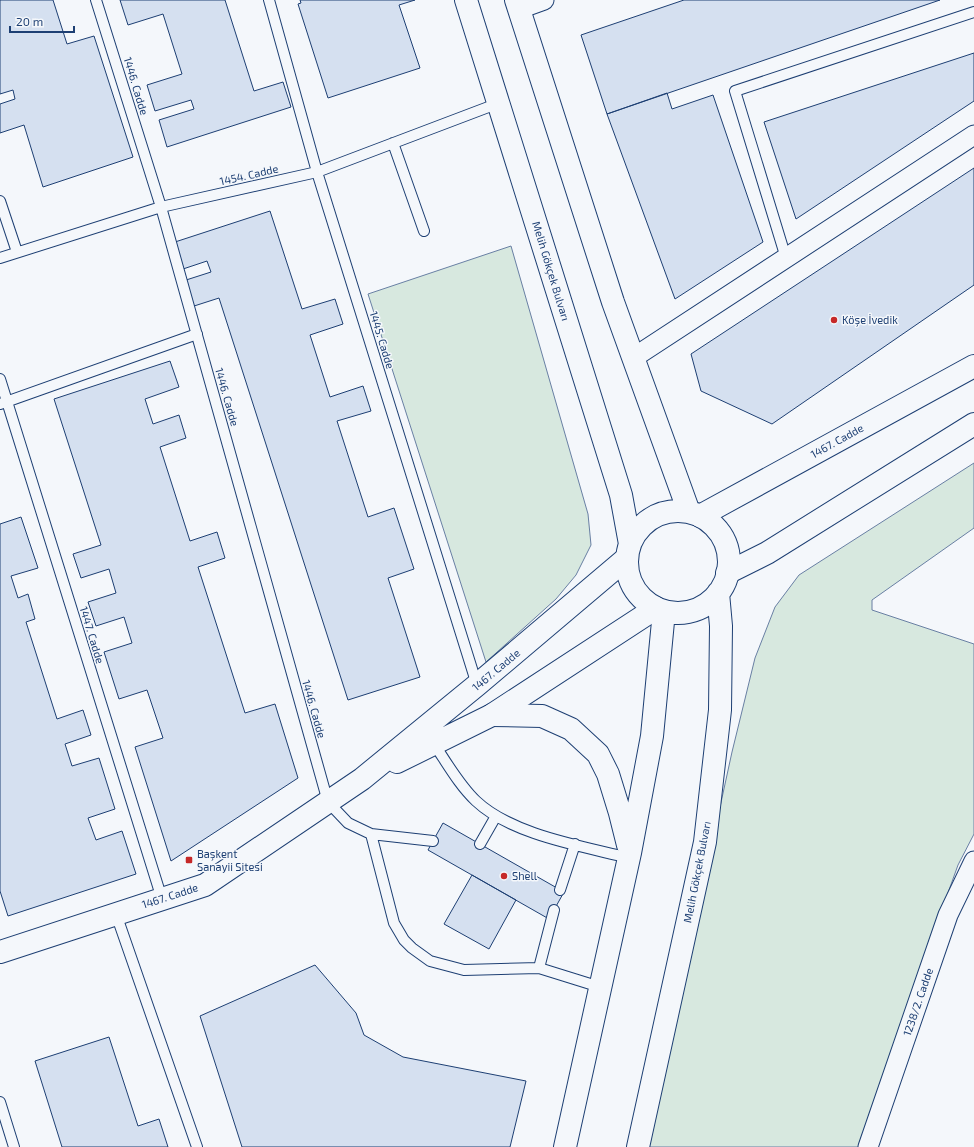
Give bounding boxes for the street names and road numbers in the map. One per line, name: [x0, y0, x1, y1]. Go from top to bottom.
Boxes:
street label: 1446. Cadde: [121, 55, 151, 117]
street label: 1454. Cadde: [218, 161, 279, 188]
street label: Melih Gökçek Bulvarı: [529, 220, 573, 322]
street label: 1445. Cadde: [368, 309, 397, 370]
street label: 1446. Cadde: [213, 366, 242, 428]
street label: 1467. Cadde: [808, 421, 866, 460]
street label: 1447. Cadde: [78, 605, 107, 665]
street label: 1467. Cadde: [469, 646, 522, 693]
street label: 1446. Cadde: [300, 678, 329, 740]
street label: Melih Gökçek Bulvarı: [680, 820, 714, 924]
street label: 1467. Cadde: [140, 880, 200, 911]
street label: 1238/2. Cadde: [900, 966, 935, 1038]

